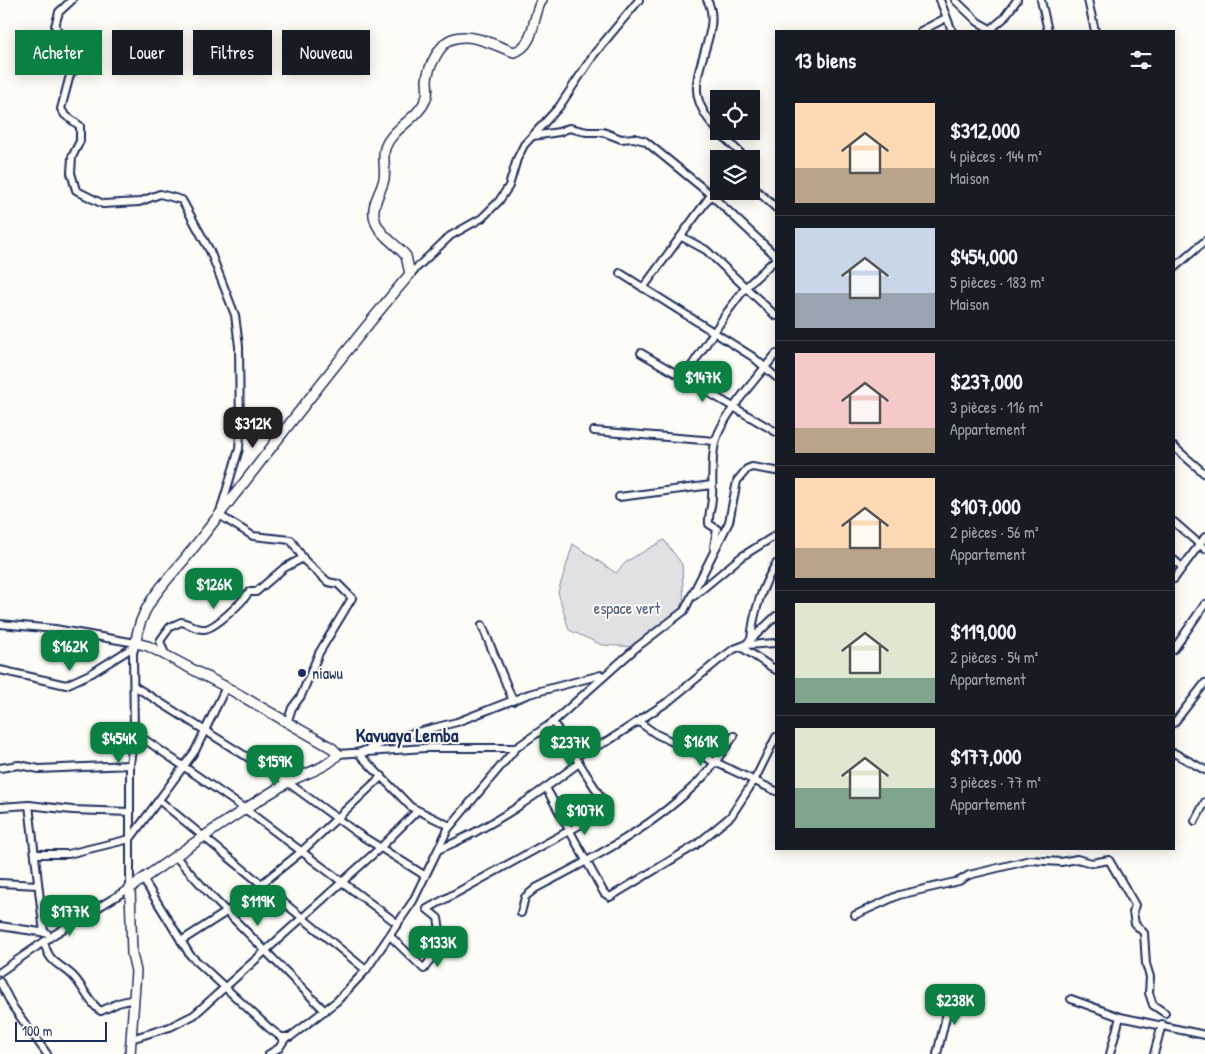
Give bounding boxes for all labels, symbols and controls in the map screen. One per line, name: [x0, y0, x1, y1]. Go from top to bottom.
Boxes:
chip: Acheter: [15, 30, 102, 75]
chip: Louer: [112, 30, 183, 75]
chip: Filtres: [193, 30, 272, 75]
chip: Nouveau: [282, 30, 370, 75]
text: 13 biens: [795, 46, 856, 75]
icon: filters: [1127, 46, 1155, 74]
map controls: [710, 90, 760, 200]
button: locate: [710, 90, 760, 140]
text: $312,000: [950, 116, 1020, 145]
icon: home: [835, 123, 895, 183]
text: 4 pièces · 144 m²: [950, 145, 1042, 167]
button: layers: [710, 150, 760, 200]
text: Maison: [950, 167, 989, 189]
text: $454,000: [950, 242, 1018, 271]
icon: home: [835, 248, 895, 308]
text: 5 pièces · 183 m²: [950, 271, 1045, 293]
text: Maison: [950, 293, 989, 315]
pin: $147K: [668, 360, 738, 403]
text: $147K: [685, 366, 721, 388]
text: $237,000: [950, 367, 1023, 396]
icon: home: [835, 373, 895, 433]
text: 3 pièces · 116 m²: [950, 396, 1043, 418]
pin: $312K: [218, 406, 288, 449]
text: $312K: [235, 412, 271, 434]
text: Appartement: [950, 418, 1026, 440]
text: $107,000: [950, 492, 1021, 521]
icon: home: [835, 498, 895, 558]
text: 2 pièces · 56 m²: [950, 521, 1039, 543]
text: Appartement: [950, 543, 1026, 565]
pin: $126K: [179, 568, 249, 610]
text: $126K: [196, 573, 232, 595]
park label: espace vert: [594, 597, 661, 619]
text: $119,000: [950, 617, 1016, 646]
icon: home: [835, 623, 895, 683]
pin: $162K: [35, 630, 105, 672]
text: $162K: [52, 635, 88, 657]
text: 2 pièces · 54 m²: [950, 646, 1038, 668]
place label: niawu: [312, 662, 343, 684]
marker: niawu: [296, 667, 308, 679]
text: Appartement: [950, 668, 1026, 690]
pin: $454K: [84, 722, 154, 764]
district label: Kavuaya Lemba: [356, 722, 459, 749]
pin: $161K: [666, 724, 736, 767]
pin: $237K: [535, 726, 605, 768]
text: $454K: [101, 727, 137, 749]
text: $161K: [684, 730, 718, 752]
text: $237K: [550, 731, 590, 753]
text: $177,000: [950, 742, 1022, 771]
pin: $159K: [240, 744, 310, 787]
icon: home: [835, 748, 895, 808]
text: $159K: [258, 750, 292, 772]
text: 3 pièces · 77 m²: [950, 771, 1041, 793]
text: Appartement: [950, 793, 1026, 815]
pin: $107K: [550, 794, 620, 836]
text: $107K: [566, 799, 604, 821]
pin: $119K: [223, 884, 293, 927]
text: $119K: [241, 890, 275, 912]
pin: $177K: [35, 894, 105, 937]
text: $177K: [51, 900, 89, 922]
pin: $133K: [403, 926, 473, 968]
text: $133K: [420, 931, 456, 953]
pin: $238K: [920, 984, 990, 1026]
text: $238K: [936, 989, 974, 1011]
scale bar: [15, 1019, 108, 1042]
text: 100 m: [22, 1021, 52, 1040]

